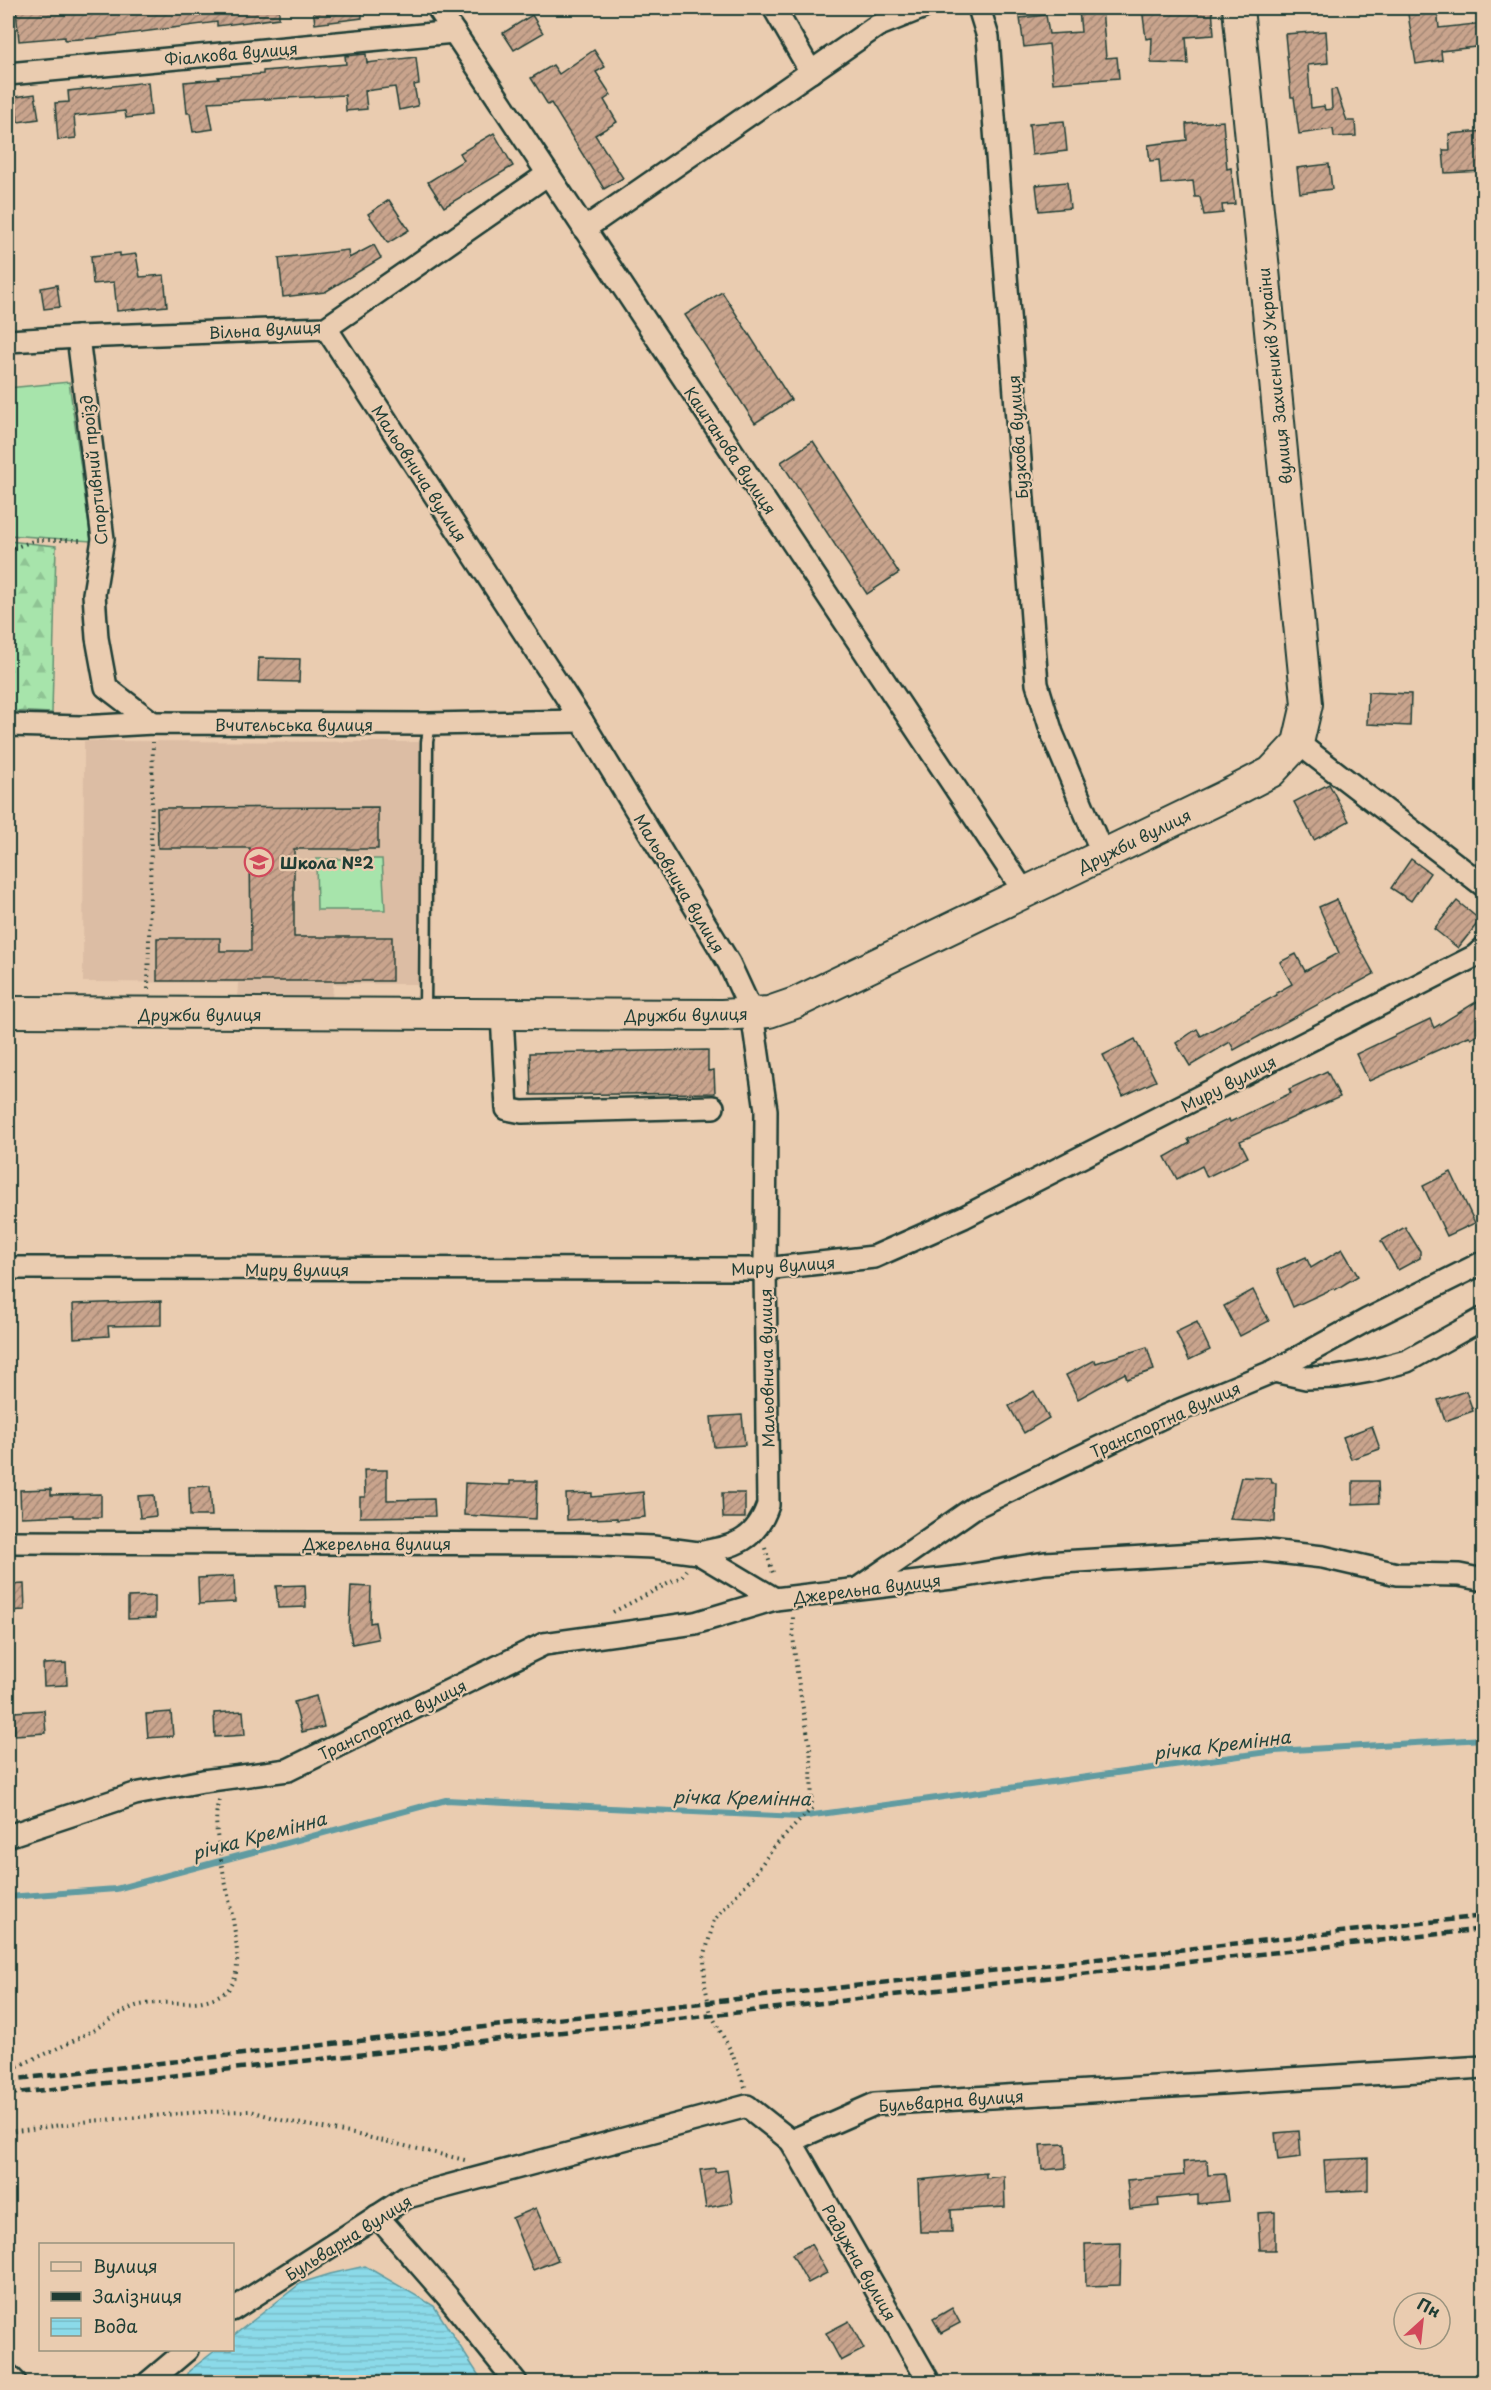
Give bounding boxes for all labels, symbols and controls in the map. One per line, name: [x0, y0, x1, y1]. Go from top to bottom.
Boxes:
street label: Фіалкова вулиця: [163, 35, 299, 71]
street label: вулиця Захисників України: [1251, 267, 1297, 485]
street label: Вільна вулиця: [208, 314, 322, 344]
street label: Бузкова вулиця: [1001, 374, 1033, 500]
street label: Каштанова вулиця: [679, 381, 783, 519]
street label: Спортивний проїзд: [73, 394, 113, 546]
street label: Мальовнича вулиця: [367, 400, 473, 546]
street label: Вчительська вулиця: [215, 712, 373, 736]
street label: Дружби вулиця: [1072, 802, 1195, 878]
street label: Мальовнича вулиця: [629, 809, 731, 957]
school or university icon: Школа №2: [243, 846, 275, 878]
place label: Школа №2: [280, 850, 374, 874]
street label: Дружби вулиця: [623, 1001, 748, 1027]
street label: Дружби вулиця: [137, 1002, 262, 1026]
street label: Миру вулиця: [1176, 1049, 1280, 1117]
street label: Миру вулиця: [730, 1249, 836, 1281]
street label: Миру вулиця: [245, 1257, 349, 1281]
street label: Мальовнича вулиця: [753, 1288, 779, 1448]
street label: Транспортна вулиця: [1086, 1375, 1244, 1463]
street label: Джерельна вулиця: [302, 1531, 451, 1555]
street label: Джерельна вулиця: [791, 1567, 942, 1609]
street label: Транспортна вулиця: [314, 1673, 470, 1765]
water label: річка Кремінна: [1152, 1722, 1293, 1766]
water label: річка Кремінна: [673, 1782, 812, 1812]
water label: річка Кремінна: [189, 1804, 330, 1866]
street label: Бульварна вулиця: [878, 2083, 1024, 2117]
street label: Бульварна вулиця: [280, 2188, 416, 2286]
street label: Радужна вулиця: [817, 2199, 903, 2325]
legend: [39, 2243, 234, 2351]
text: Вулиця: [93, 2252, 158, 2279]
text: Залізниця: [92, 2282, 182, 2309]
north arrow: [1392, 2291, 1452, 2351]
text: Пн: [1413, 2291, 1445, 2323]
text: Вода: [93, 2312, 138, 2339]

